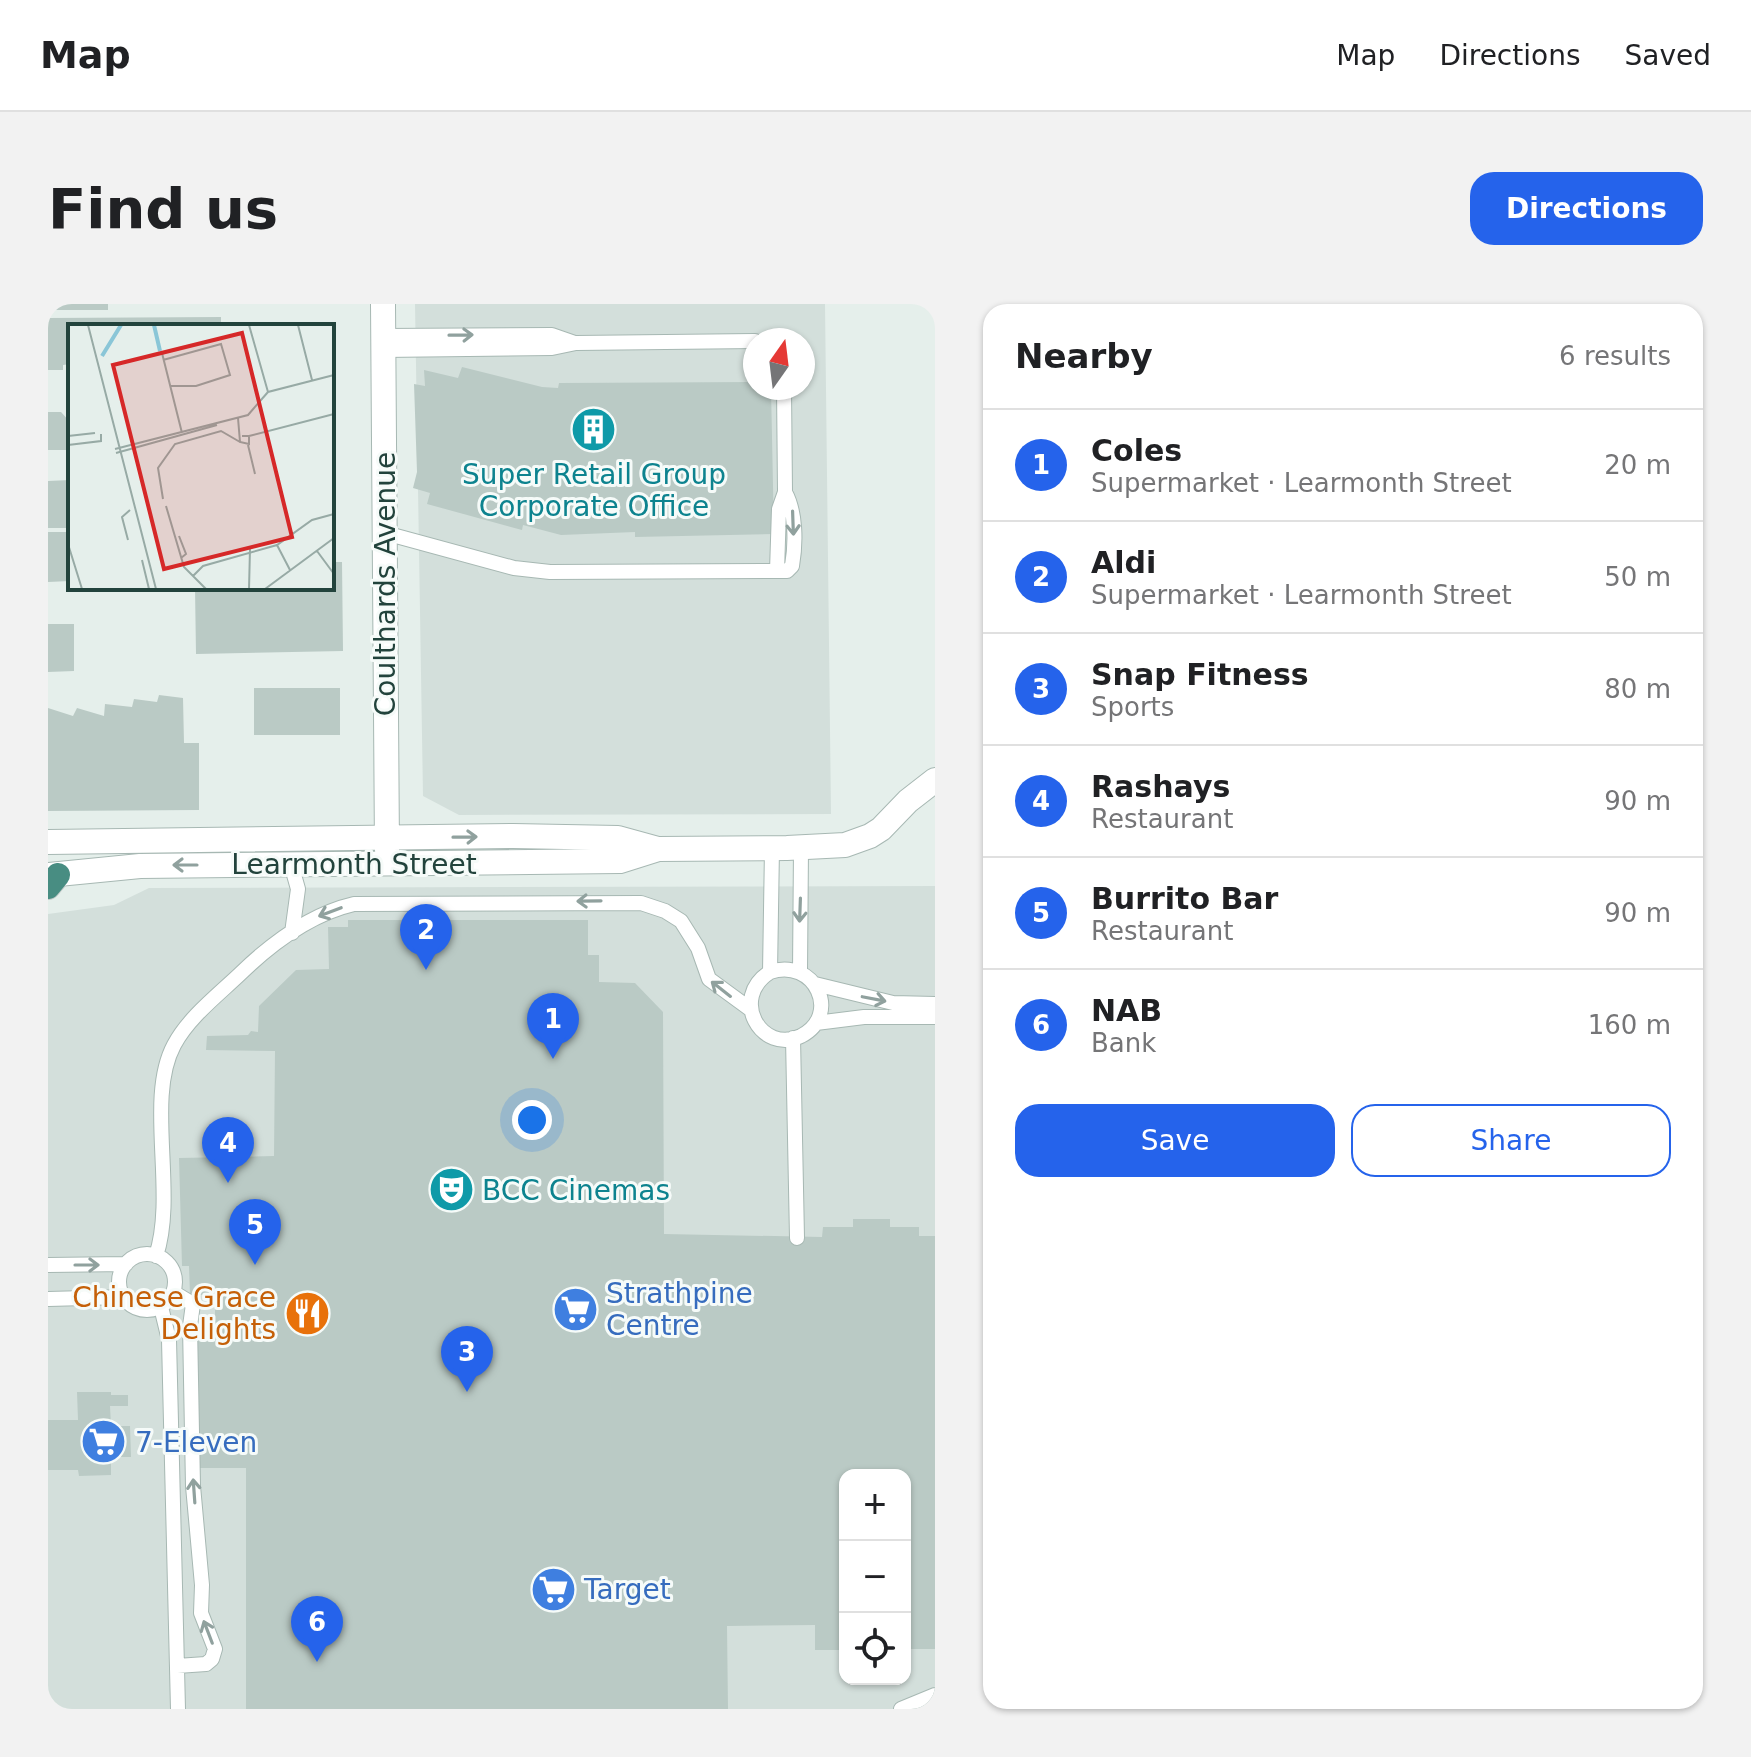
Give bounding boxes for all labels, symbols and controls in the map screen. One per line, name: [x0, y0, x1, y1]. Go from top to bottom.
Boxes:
text: Map: [40, 33, 131, 77]
text: Map: [1336, 39, 1395, 72]
text: Directions: [1439, 39, 1580, 72]
text: Saved: [1624, 39, 1711, 72]
button: Directions: [1470, 172, 1703, 245]
text: Find us: [48, 176, 278, 241]
inset map: [68, 324, 334, 590]
one-way arrow: [447, 327, 474, 342]
north arrow: [743, 328, 815, 400]
text: Nearby: [1015, 336, 1153, 376]
text: 6 results: [1559, 341, 1671, 371]
building icon: Super Retail Group Corporate Office: [570, 406, 618, 454]
text: Coles: [1091, 433, 1182, 468]
text: 1: [1032, 450, 1050, 480]
text: 20 m: [1604, 450, 1671, 480]
street label: Coulthards Avenue: [369, 452, 402, 716]
place label: Super Retail Group Corporate Office: [462, 458, 726, 523]
text: Supermarket · Learmonth Street: [1091, 468, 1512, 498]
one-way arrow: [785, 509, 801, 536]
text: Aldi: [1091, 545, 1156, 580]
text: 2: [1032, 562, 1050, 592]
text: 50 m: [1604, 562, 1671, 592]
text: Supermarket · Learmonth Street: [1091, 580, 1512, 610]
text: Snap Fitness: [1091, 657, 1309, 692]
text: 3: [1032, 674, 1050, 704]
text: 80 m: [1604, 674, 1671, 704]
text: Sports: [1091, 692, 1174, 722]
text: Rashays: [1091, 769, 1230, 804]
text: 4: [1032, 786, 1050, 816]
text: 90 m: [1604, 786, 1671, 816]
text: Restaurant: [1091, 804, 1233, 834]
one-way arrow: [451, 829, 478, 845]
street label: Learmonth Street: [231, 848, 477, 881]
one-way arrow: [172, 857, 199, 873]
text: Burrito Bar: [1091, 881, 1278, 916]
one-way arrow: [576, 894, 603, 909]
one-way arrow: [792, 896, 808, 923]
text: 5: [1032, 898, 1050, 928]
text: 90 m: [1604, 898, 1671, 928]
pin: 2: [400, 904, 452, 970]
one-way arrow: [318, 906, 343, 920]
text: Restaurant: [1091, 916, 1233, 946]
one-way arrow: [711, 980, 732, 997]
pin: 1: [527, 993, 579, 1059]
one-way arrow: [861, 993, 886, 1008]
text: NAB: [1091, 993, 1162, 1028]
text: 6: [1032, 1010, 1050, 1040]
text: 160 m: [1588, 1010, 1671, 1040]
text: Bank: [1091, 1028, 1156, 1058]
your location: [512, 1100, 552, 1140]
button: Save: [1015, 1104, 1335, 1177]
button: Share: [1351, 1104, 1671, 1177]
pin: 4: [202, 1117, 254, 1183]
theatre icon: BCC Cinemas: [427, 1166, 475, 1214]
place label: BCC Cinemas: [482, 1174, 670, 1207]
pin: 5: [229, 1199, 281, 1265]
one-way arrow: [73, 1257, 100, 1273]
place label: Strathpine Centre: [606, 1277, 753, 1342]
place label: Chinese Grace Delights: [72, 1281, 276, 1346]
supermarket icon: Strathpine Centre: [551, 1285, 599, 1333]
restaurant icon: Chinese Grace Delights: [283, 1289, 331, 1337]
pin: 3: [441, 1326, 493, 1392]
supermarket icon: 7-Eleven: [80, 1418, 128, 1466]
place label: 7-Eleven: [135, 1426, 257, 1459]
map controls: [839, 1469, 911, 1685]
button: +: [839, 1469, 911, 1541]
one-way arrow: [186, 1478, 201, 1505]
button: −: [839, 1541, 911, 1613]
supermarket icon: Target: [529, 1565, 577, 1613]
place label: Target: [583, 1573, 671, 1606]
pin: 6: [291, 1596, 343, 1662]
button: locate: [839, 1613, 911, 1685]
one-way arrow: [200, 1620, 214, 1645]

